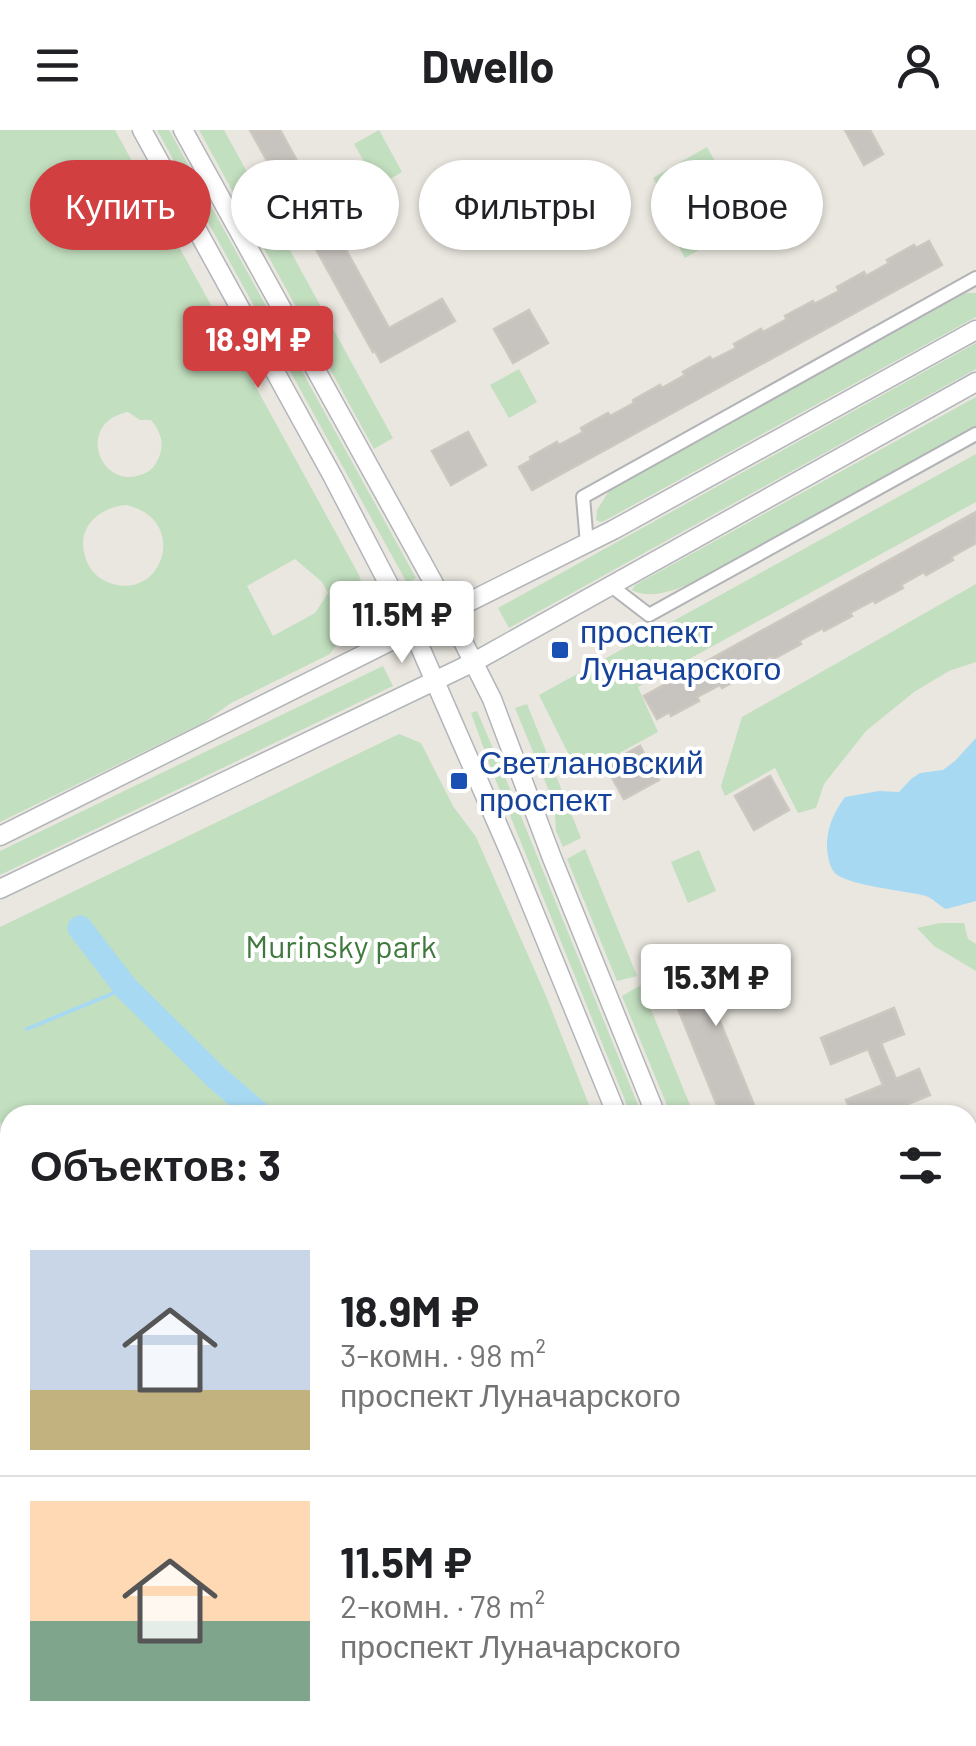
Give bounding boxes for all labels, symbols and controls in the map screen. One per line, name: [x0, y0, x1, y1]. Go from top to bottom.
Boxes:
icon: menu: [30, 38, 85, 93]
text: Dwello: [421, 38, 555, 92]
icon: person: [891, 38, 946, 93]
chip: Купить: [30, 160, 211, 250]
chip: Снять: [231, 160, 399, 250]
chip: Фильтры: [419, 160, 631, 250]
chip: Новое: [651, 160, 823, 250]
pin: 18.9M ₽: [166, 306, 350, 391]
text: 18.9M ₽: [205, 319, 311, 357]
pin: 11.5M ₽: [310, 581, 494, 666]
text: 11.5M ₽: [352, 594, 452, 632]
place label: проспект Луначарского: [580, 611, 781, 687]
marker: проспект Луначарского: [549, 639, 571, 661]
place label: Светлановский проспект: [479, 742, 704, 818]
marker: Светлановский проспект: [448, 770, 470, 792]
park label: Murinsky park: [245, 926, 437, 964]
pin: 15.3M ₽: [624, 944, 808, 1029]
text: 15.3M ₽: [663, 957, 769, 995]
icon: filters: [893, 1138, 948, 1193]
text: Объектов: 3: [30, 1139, 281, 1189]
text: 18.9M ₽: [340, 1285, 479, 1335]
icon: home: [110, 1290, 230, 1410]
text: 3-комн. · 98 m²: [340, 1335, 546, 1373]
text: проспект Луначарского: [340, 1375, 681, 1413]
text: 11.5M ₽: [340, 1536, 472, 1586]
icon: home: [110, 1541, 230, 1661]
text: 2-комн. · 78 m²: [340, 1586, 545, 1624]
text: проспект Луначарского: [340, 1626, 681, 1664]

